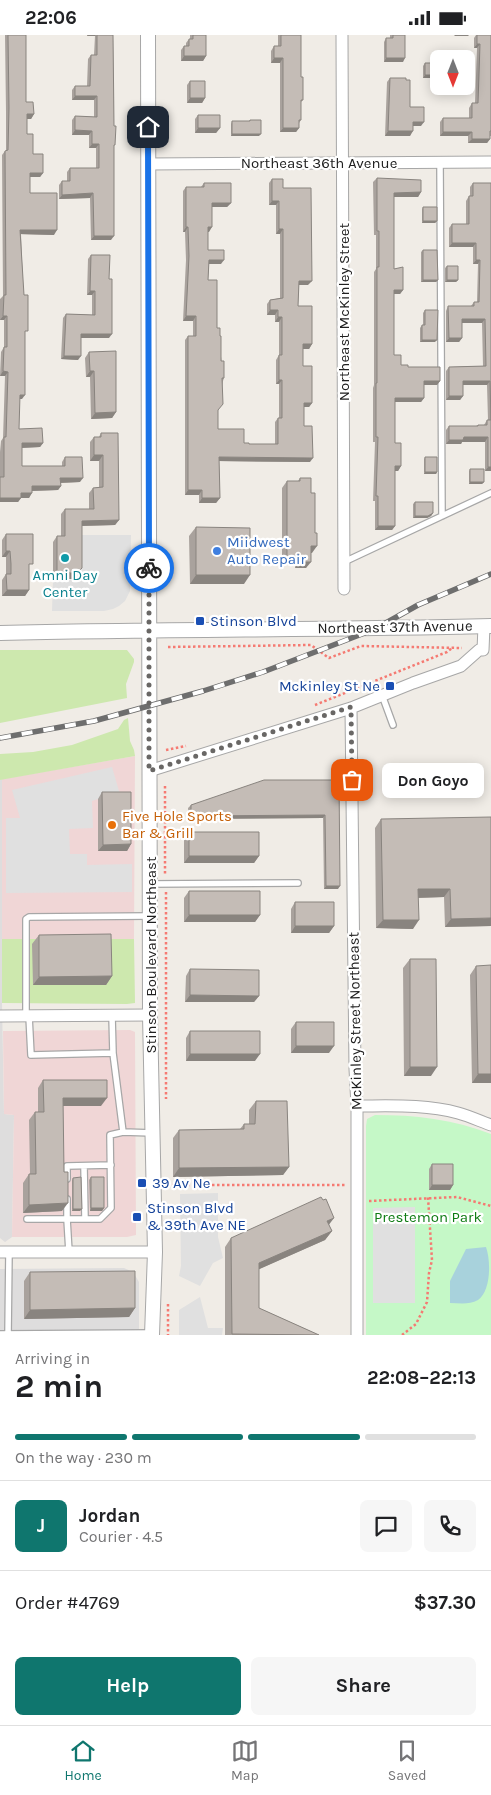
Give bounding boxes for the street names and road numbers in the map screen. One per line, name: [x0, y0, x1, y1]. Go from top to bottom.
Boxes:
street label: Northeast 36th Avenue: [241, 154, 397, 172]
street label: Northeast McKinley Street: [335, 222, 353, 401]
street label: Northeast 37th Avenue: [317, 617, 473, 637]
street label: Stinson Boulevard Northeast: [142, 856, 160, 1054]
street label: McKinley Street Northeast: [344, 931, 366, 1110]

